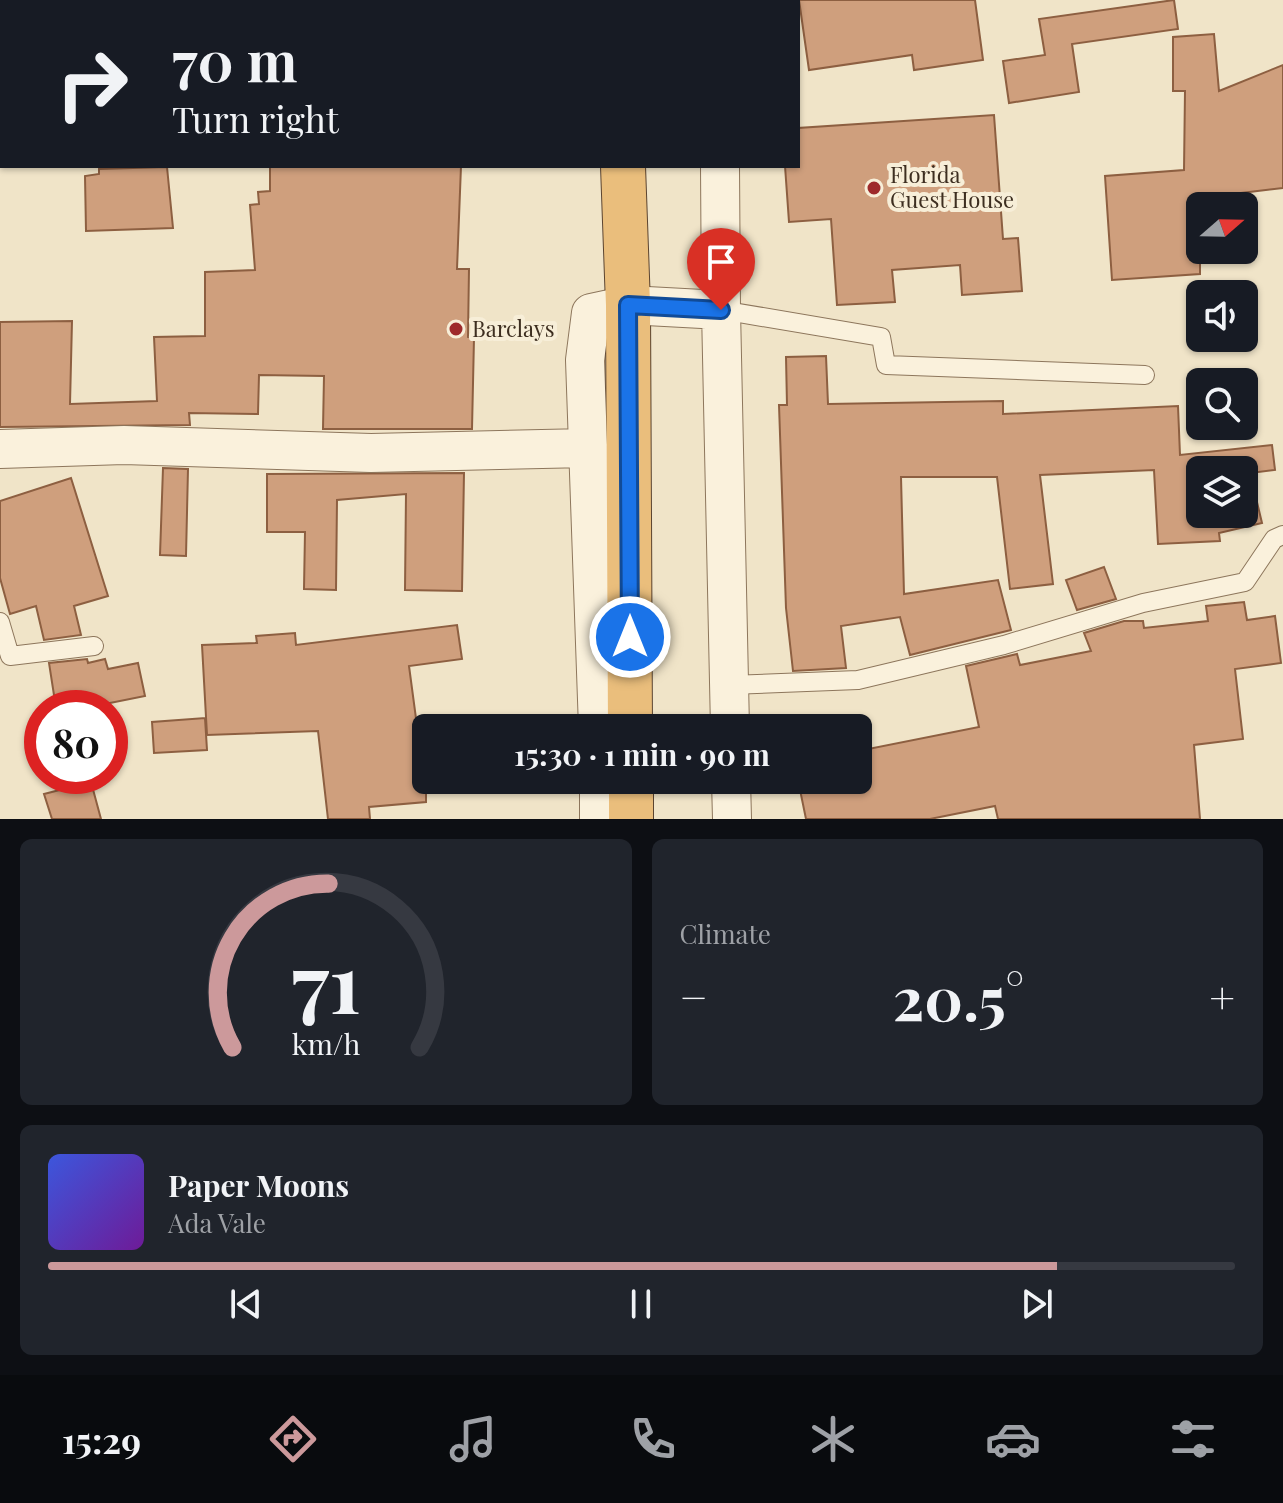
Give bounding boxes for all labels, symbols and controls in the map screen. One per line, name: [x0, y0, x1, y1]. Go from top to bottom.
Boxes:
text: 70 m: [172, 22, 297, 97]
icon: right: [40, 32, 144, 136]
text: Turn right: [172, 94, 339, 142]
place label: Florida Guest House: [890, 159, 1014, 214]
marker: Florida Guest House: [865, 179, 883, 197]
north arrow: [1186, 192, 1258, 264]
map controls: [1186, 192, 1258, 528]
pin: [687, 228, 755, 310]
icon: arrive: [699, 240, 743, 284]
button: sound: [1186, 280, 1258, 352]
place label: Barclays: [472, 313, 555, 343]
marker: Barclays: [447, 320, 465, 338]
button: search: [1186, 368, 1258, 440]
button: layers: [1186, 456, 1258, 528]
position arrow: [588, 595, 672, 679]
speed limit sign: 80: [24, 690, 128, 794]
text: 15:30 · 1 min · 90 m: [514, 734, 770, 774]
text: Climate: [680, 916, 771, 951]
text: 71: [291, 924, 361, 1035]
text: 20.5°: [893, 956, 1024, 1036]
text: −: [680, 966, 708, 1025]
text: +: [1209, 966, 1235, 1025]
text: km/h: [291, 1024, 360, 1062]
text: Paper Moons: [168, 1165, 349, 1205]
text: Ada Vale: [168, 1205, 266, 1240]
icon: previous: [224, 1282, 268, 1326]
icon: pause: [619, 1282, 663, 1326]
icon: next: [1015, 1282, 1059, 1326]
icon: directions: [265, 1411, 321, 1467]
icon: music: [445, 1411, 501, 1467]
icon: phone: [625, 1411, 681, 1467]
icon: climate: [805, 1411, 861, 1467]
icon: car: [985, 1411, 1041, 1467]
icon: filters: [1165, 1411, 1221, 1467]
text: 15:29: [62, 1415, 141, 1463]

